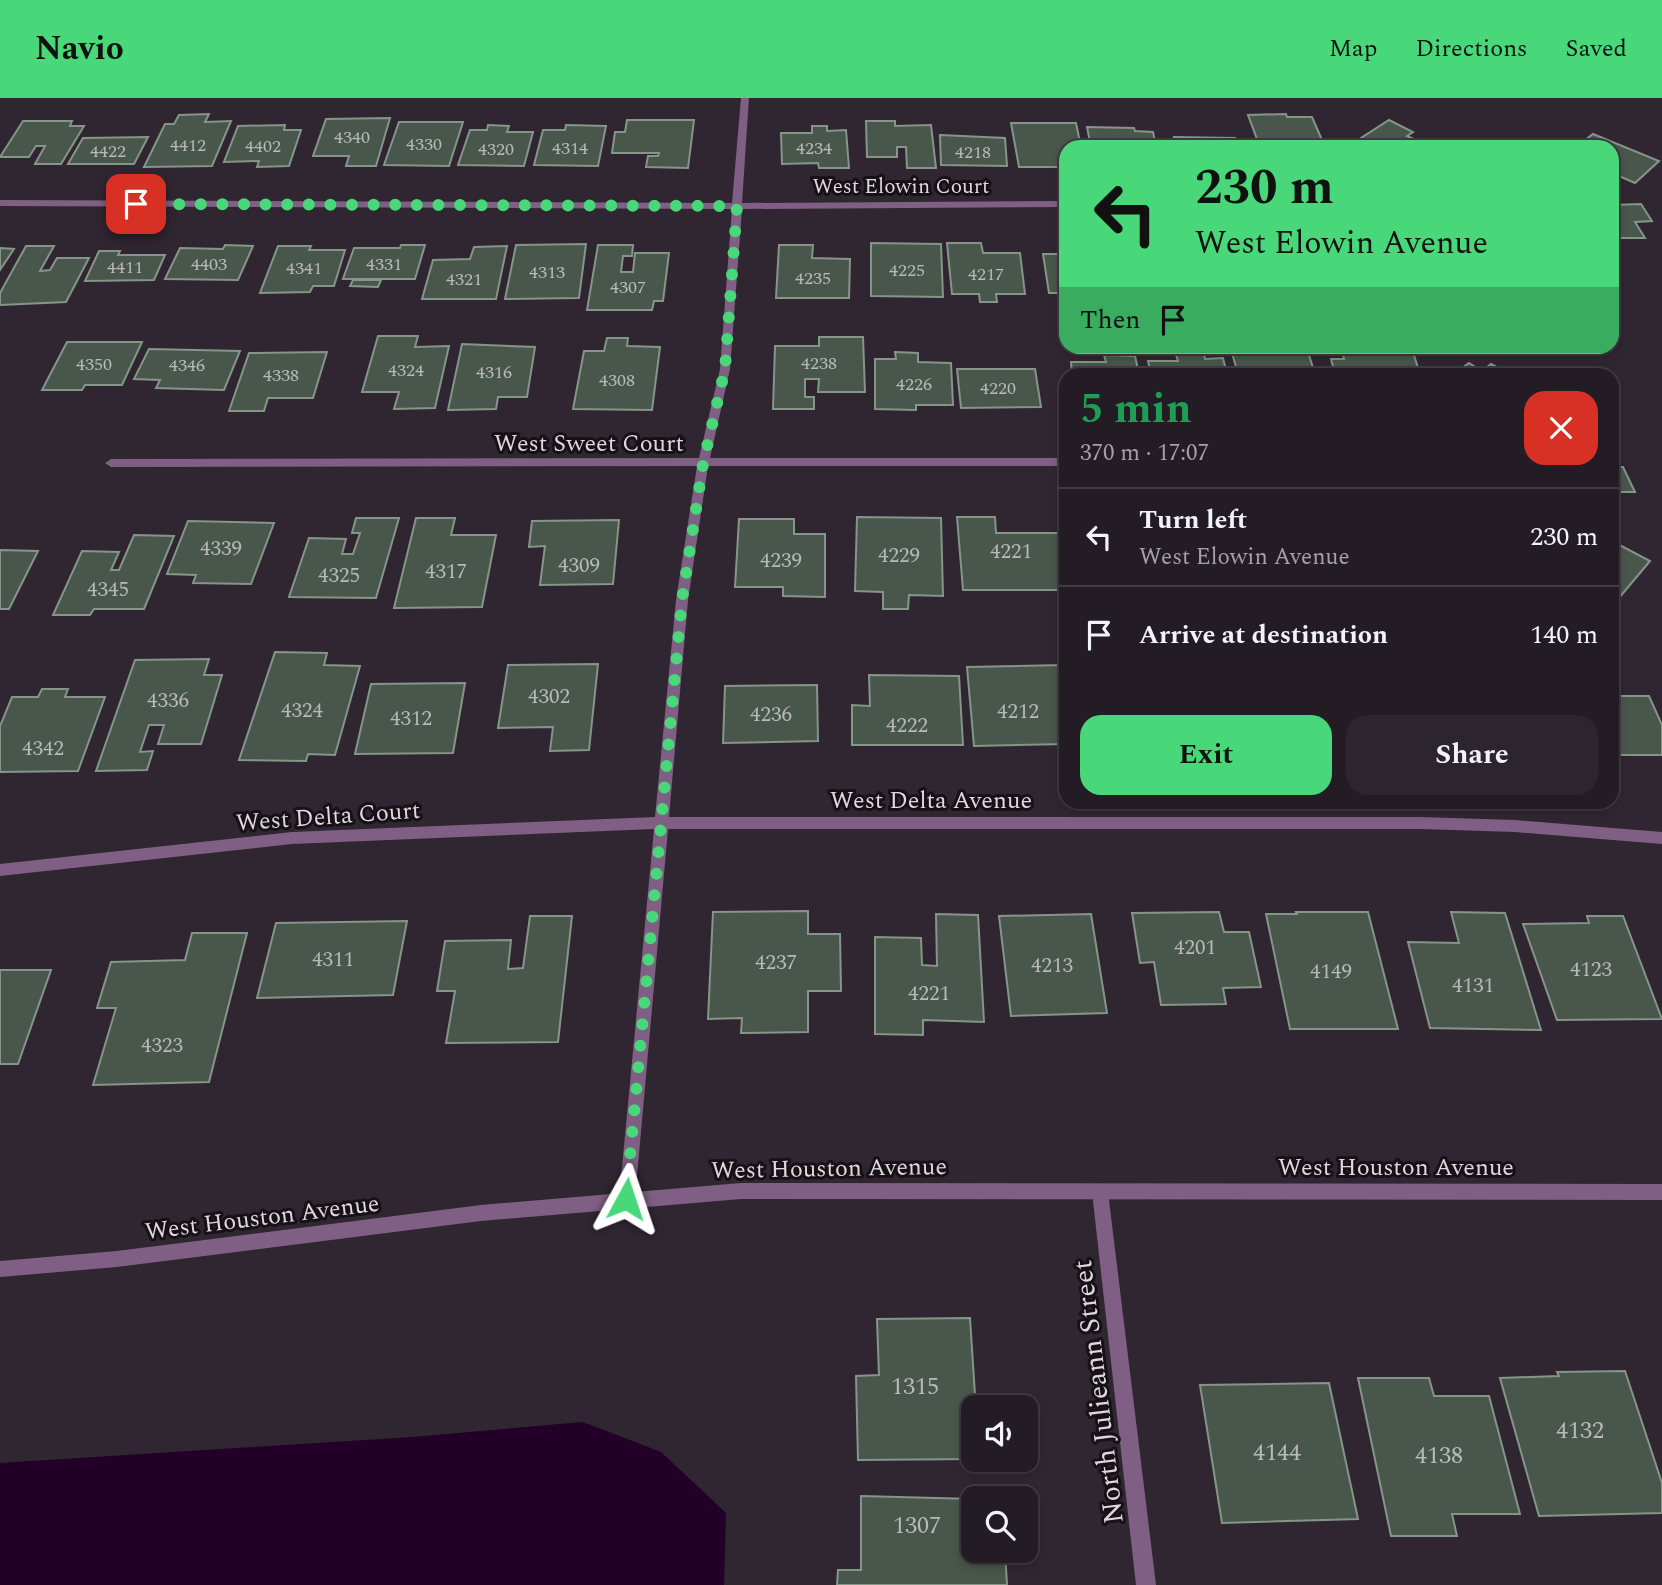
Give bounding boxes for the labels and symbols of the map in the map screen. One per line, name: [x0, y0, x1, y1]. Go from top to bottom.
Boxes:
house number: 4340: [334, 124, 370, 151]
house number: 4330: [406, 131, 442, 158]
house number: 4412: [170, 132, 206, 159]
house number: 4402: [245, 133, 281, 160]
house number: 4314: [552, 135, 588, 162]
house number: 4234: [796, 135, 832, 162]
house number: 4320: [478, 136, 514, 163]
house number: 4422: [90, 138, 126, 165]
house number: 4218: [955, 139, 991, 166]
street label: West Elowin Court: [812, 171, 990, 203]
pin: [106, 174, 166, 234]
house number: 4403: [191, 251, 227, 278]
house number: 4331: [366, 251, 402, 278]
house number: 4411: [107, 254, 143, 281]
house number: 4341: [286, 255, 322, 282]
house number: 4225: [889, 257, 925, 284]
house number: 4313: [529, 259, 565, 286]
house number: 4217: [968, 261, 1004, 288]
house number: 4235: [795, 265, 831, 292]
house number: 4321: [446, 266, 482, 293]
house number: 4307: [610, 274, 646, 301]
house number: 4238: [801, 350, 837, 377]
house number: 4350: [76, 351, 112, 378]
house number: 4346: [169, 352, 205, 379]
house number: 4324: [388, 357, 424, 384]
house number: 4316: [476, 359, 512, 386]
house number: 4338: [263, 362, 299, 389]
house number: 4308: [599, 367, 635, 394]
house number: 4226: [896, 371, 932, 398]
house number: 4220: [980, 375, 1016, 402]
street label: West Sweet Court: [494, 426, 684, 462]
house number: 4339: [200, 533, 242, 565]
house number: 4221: [990, 536, 1032, 568]
house number: 4229: [878, 540, 920, 572]
house number: 4239: [760, 545, 802, 577]
house number: 4309: [558, 550, 600, 582]
house number: 4317: [425, 556, 467, 588]
house number: 4325: [318, 560, 360, 592]
house number: 4345: [87, 574, 129, 606]
house number: 4302: [528, 681, 570, 713]
house number: 4336: [147, 685, 189, 717]
house number: 4324: [281, 695, 323, 727]
house number: 4212: [997, 696, 1039, 728]
house number: 4236: [750, 699, 792, 731]
house number: 4312: [390, 703, 432, 735]
house number: 4222: [886, 710, 928, 742]
house number: 4342: [22, 733, 64, 765]
street label: West Delta Avenue: [830, 783, 1032, 819]
street label: West Delta Court: [235, 793, 421, 841]
house number: 4201: [1174, 932, 1216, 964]
house number: 4311: [312, 944, 354, 976]
house number: 4237: [755, 947, 797, 979]
house number: 4213: [1031, 950, 1073, 982]
house number: 4123: [1570, 954, 1612, 986]
house number: 4149: [1310, 956, 1352, 988]
house number: 4131: [1452, 970, 1494, 1002]
house number: 4221: [908, 978, 950, 1010]
house number: 4323: [141, 1030, 183, 1062]
street label: West Houston Avenue: [711, 1149, 947, 1189]
street label: West Houston Avenue: [1278, 1150, 1514, 1186]
position arrow: [589, 1162, 663, 1236]
street label: West Houston Avenue: [143, 1186, 381, 1250]
street label: North Julieann Street: [1061, 1257, 1136, 1526]
house number: 1315: [891, 1369, 939, 1405]
house number: 4132: [1556, 1413, 1604, 1449]
house number: 4144: [1253, 1435, 1301, 1471]
house number: 4138: [1415, 1438, 1463, 1474]
house number: 1307: [893, 1508, 941, 1544]

